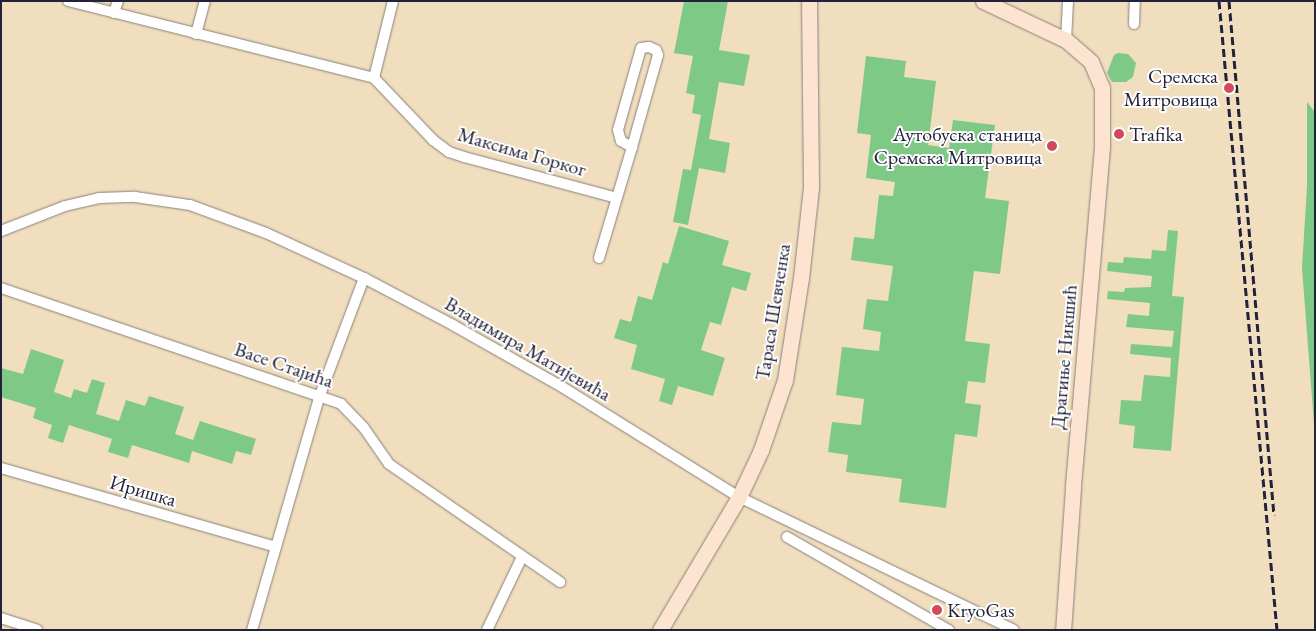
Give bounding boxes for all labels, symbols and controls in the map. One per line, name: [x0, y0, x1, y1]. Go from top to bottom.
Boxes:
place label: Сремска Митровица: [1124, 64, 1218, 111]
marker: Сремска Митровица: [1222, 81, 1236, 95]
street label: Максима Горког: [455, 122, 589, 182]
place label: Аутобуска станица Сремска Митровица: [874, 122, 1042, 169]
place label: Trafika: [1129, 122, 1183, 146]
marker: Trafika: [1113, 128, 1125, 140]
marker: Аутобуска станица Сремска Митровица: [1046, 140, 1058, 152]
street label: Тараса Шевченка: [750, 242, 796, 382]
street label: Драгиње Никшић: [1046, 283, 1082, 431]
street label: Владимира Матијевића: [441, 292, 615, 406]
street label: Васе Стајића: [231, 337, 337, 393]
street label: Иришка: [107, 470, 179, 512]
place label: KryoGas: [947, 598, 1014, 622]
marker: KryoGas: [931, 604, 943, 616]

